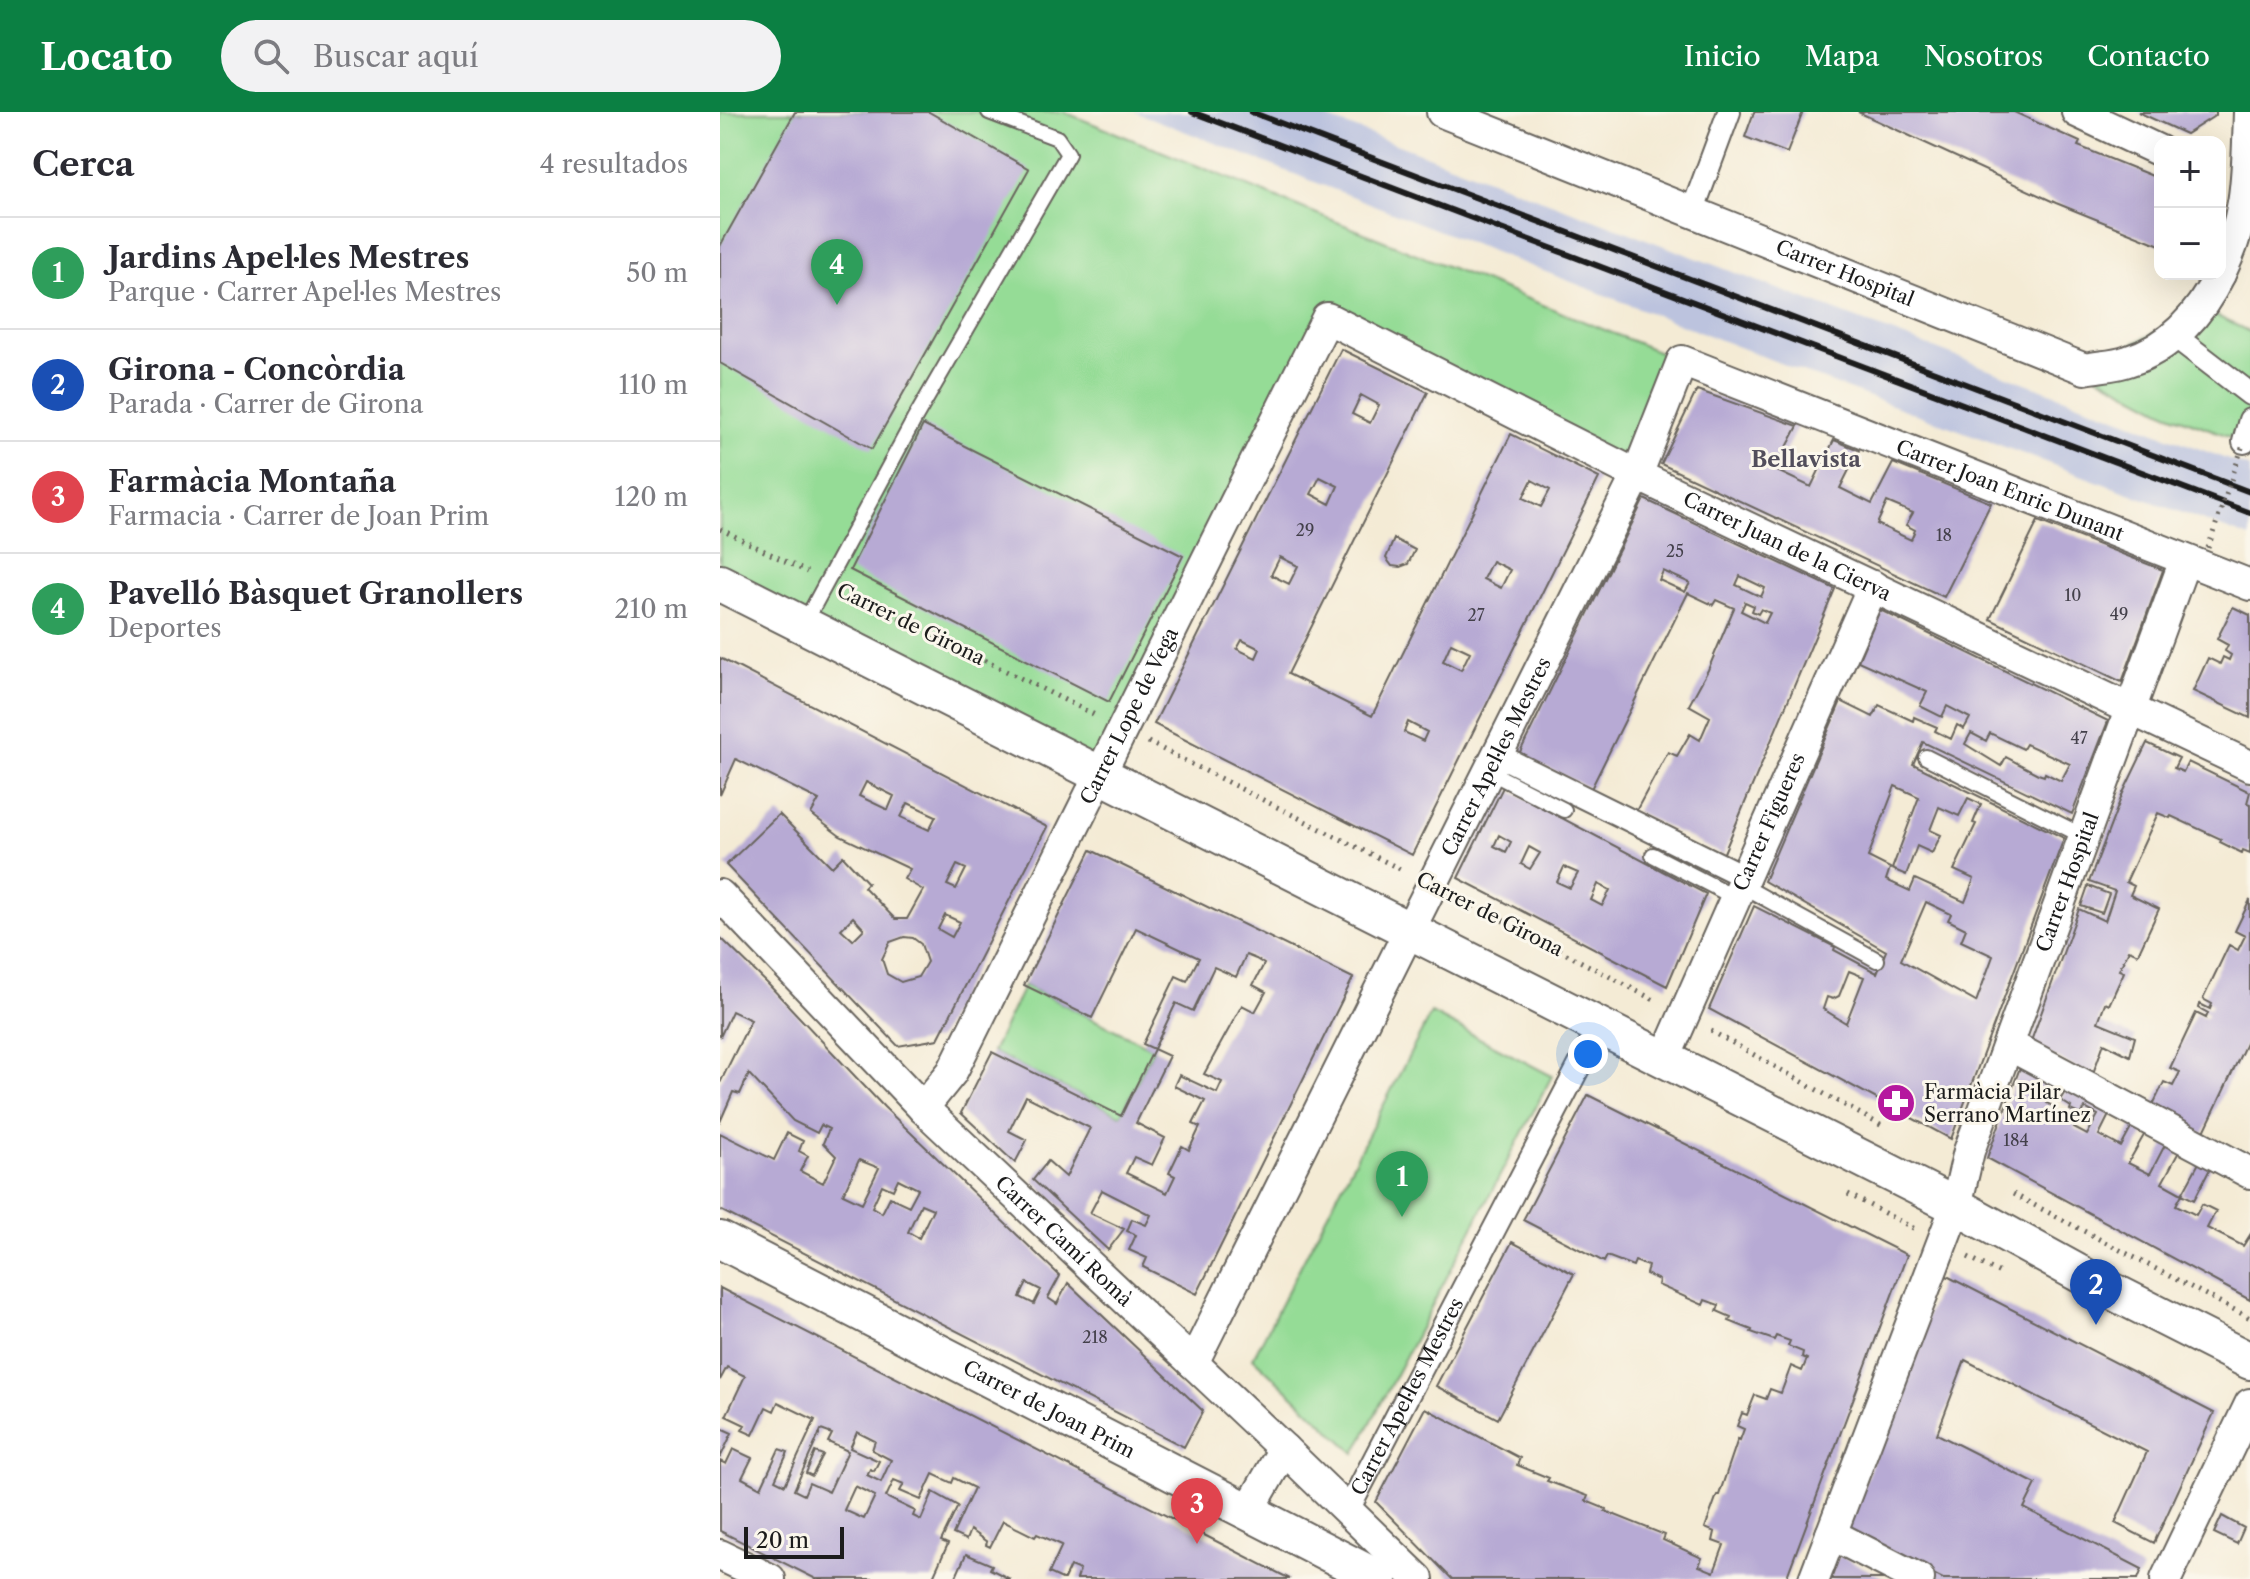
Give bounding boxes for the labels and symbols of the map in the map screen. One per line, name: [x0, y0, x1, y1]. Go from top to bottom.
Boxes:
street label: Carrer Hospital: [1772, 235, 1918, 311]
pin: 4: [811, 239, 863, 305]
street label: Carrer Joan Enric Dunant: [1893, 435, 2127, 546]
district label: Bellavista: [1751, 446, 1861, 473]
street label: Carrer Juan de la Cierva: [1679, 487, 1895, 606]
house number: 29: [1296, 520, 1314, 540]
house number: 18: [1936, 525, 1952, 545]
house number: 25: [1666, 541, 1684, 561]
street label: Carrer de Girona: [833, 578, 989, 670]
house number: 10: [2065, 585, 2081, 605]
house number: 49: [2110, 604, 2128, 624]
house number: 27: [1467, 605, 1485, 625]
street label: Carrer Lope de Vega: [1075, 623, 1183, 808]
street label: Carrer Apel·les Mestres: [1436, 653, 1556, 860]
house number: 47: [2070, 728, 2088, 748]
street label: Carrer Figueres: [1728, 749, 1810, 895]
street label: Carrer Hospital: [2031, 809, 2104, 955]
street label: Carrer de Girona: [1413, 867, 1568, 962]
your location: [1568, 1034, 1608, 1074]
place label: Farmàcia Pilar Serrano Martínez: [1924, 1080, 2091, 1127]
pharmacy icon: Farmàcia Pilar Serrano Martínez: [1875, 1082, 1917, 1124]
house number: 184: [2003, 1130, 2029, 1150]
pin: 1: [1376, 1151, 1428, 1217]
street label: Carrer Camí Romà: [991, 1171, 1138, 1312]
pin: 2: [2070, 1259, 2122, 1325]
street label: Carrer Apel·les Mestres: [1346, 1294, 1468, 1499]
house number: 218: [1082, 1327, 1108, 1347]
street label: Carrer de Joan Prim: [959, 1355, 1139, 1464]
pin: 3: [1171, 1478, 1223, 1544]
scale bar: [744, 1523, 844, 1559]

